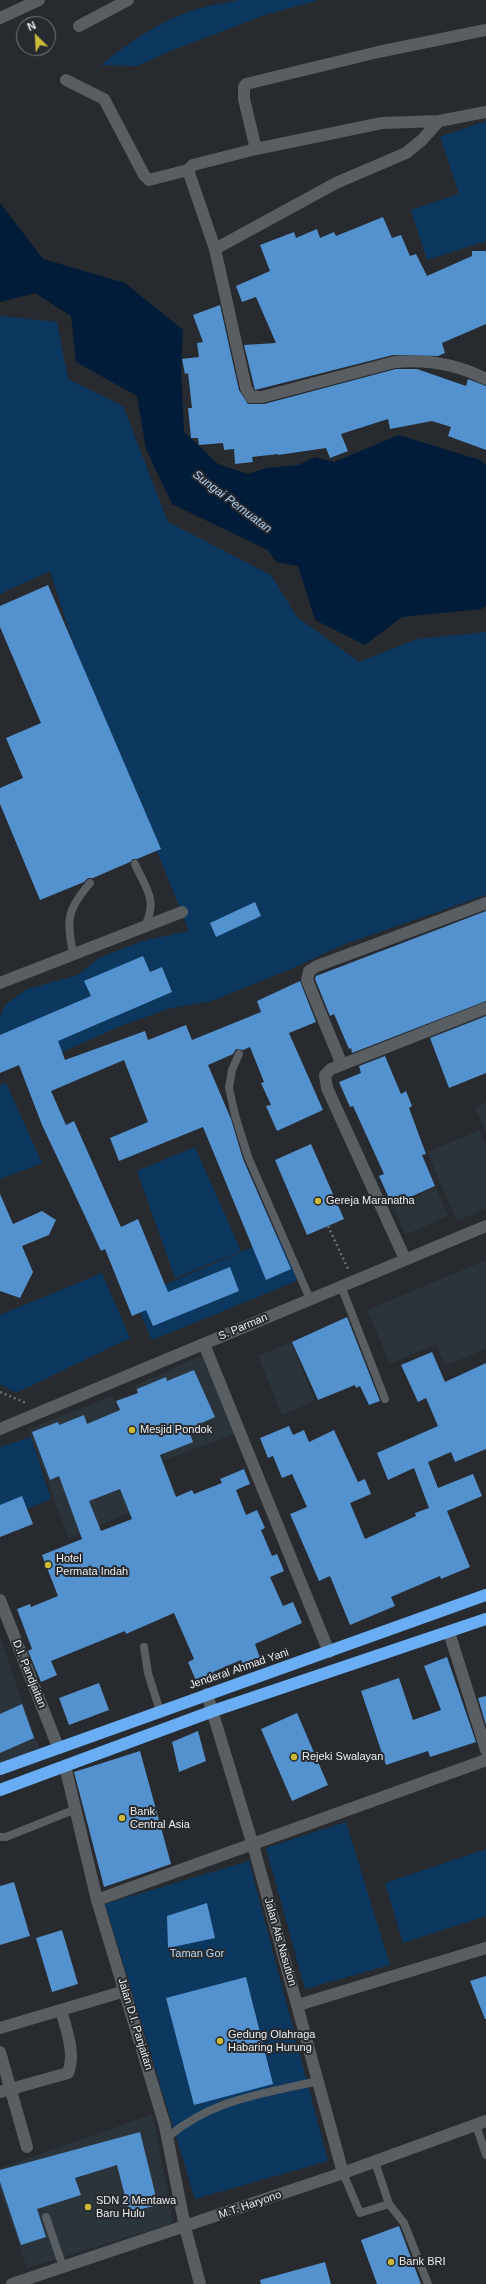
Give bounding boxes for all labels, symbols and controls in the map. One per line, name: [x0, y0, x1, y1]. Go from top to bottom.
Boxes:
north arrow: [16, 16, 56, 56]
text: N: [25, 19, 38, 33]
water label: Sungai Pemuatan: [190, 468, 274, 536]
place label: Gereja Maranatha: [326, 1194, 415, 1208]
marker: Gereja Maranatha: [313, 1196, 323, 1206]
street label: S. Parman: [217, 1311, 269, 1343]
place label: Mesjid Pondok: [140, 1423, 212, 1437]
marker: Mesjid Pondok: [127, 1425, 137, 1435]
place label: Hotel Permata Indah: [56, 1552, 128, 1578]
marker: Hotel Permata Indah: [43, 1560, 53, 1570]
street label: D.I. Pandjaitan: [9, 1638, 49, 1710]
street label: Jenderal Ahmad Yani: [188, 1646, 290, 1692]
place label: Rejeki Swalayan: [302, 1750, 383, 1764]
marker: Rejeki Swalayan: [289, 1752, 299, 1762]
place label: Bank Central Asia: [130, 1805, 190, 1831]
marker: Bank Central Asia: [117, 1813, 127, 1823]
street label: Jalan Ais Nasution: [261, 1896, 299, 1988]
park label: Taman Gor: [170, 1947, 224, 1961]
street label: Jalan D.I. Panjaitan: [115, 1976, 155, 2072]
place label: Gedung Olahraga Habaring Hurung: [228, 2028, 315, 2054]
marker: Gedung Olahraga Habaring Hurung: [215, 2036, 225, 2046]
street label: M.T. Haryono: [217, 2188, 283, 2222]
place label: SDN 2 Mentawa Baru Hulu: [96, 2194, 176, 2220]
marker: SDN 2 Mentawa Baru Hulu: [83, 2202, 93, 2212]
place label: Bank BRI: [399, 2255, 445, 2269]
marker: Bank BRI: [386, 2257, 396, 2267]

